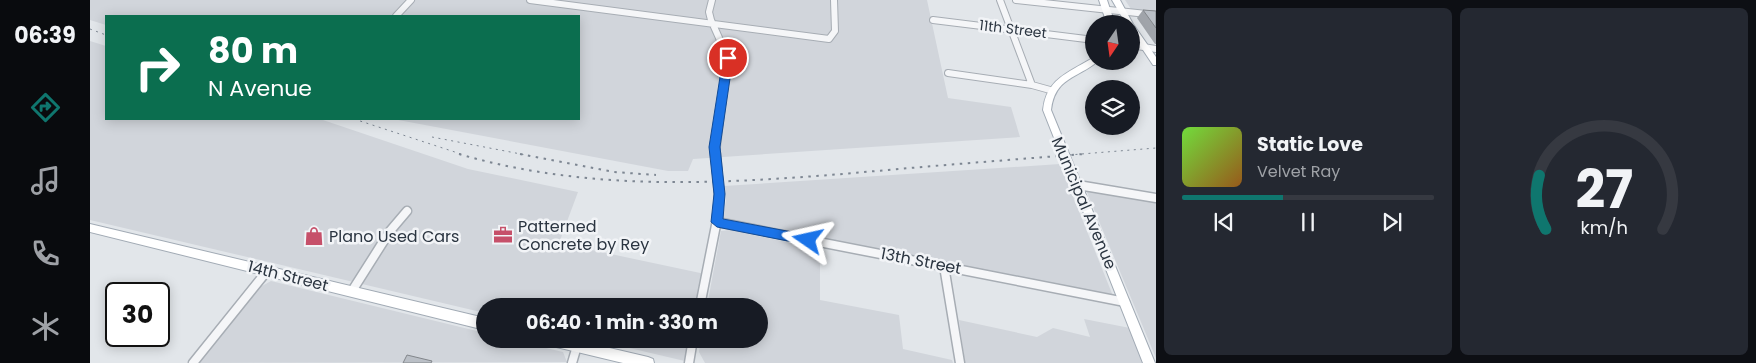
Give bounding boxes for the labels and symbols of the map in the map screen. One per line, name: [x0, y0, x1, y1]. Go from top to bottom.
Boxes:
street label: 11th Street: [978, 15, 1048, 43]
north arrow: [1085, 15, 1140, 70]
pin: [707, 37, 749, 79]
street label: Municipal Avenue: [1046, 133, 1122, 273]
position arrow: [781, 213, 833, 265]
place label: Patterned Concrete by Rey: [518, 215, 649, 256]
office icon: Patterned Concrete by Rey: [492, 224, 514, 246]
shop icon: Plano Used Cars: [303, 225, 325, 247]
place label: Plano Used Cars: [329, 225, 459, 248]
street label: 13th Street: [879, 242, 963, 280]
street label: 14th Street: [245, 255, 331, 297]
speed limit sign: 30: [105, 282, 170, 347]

